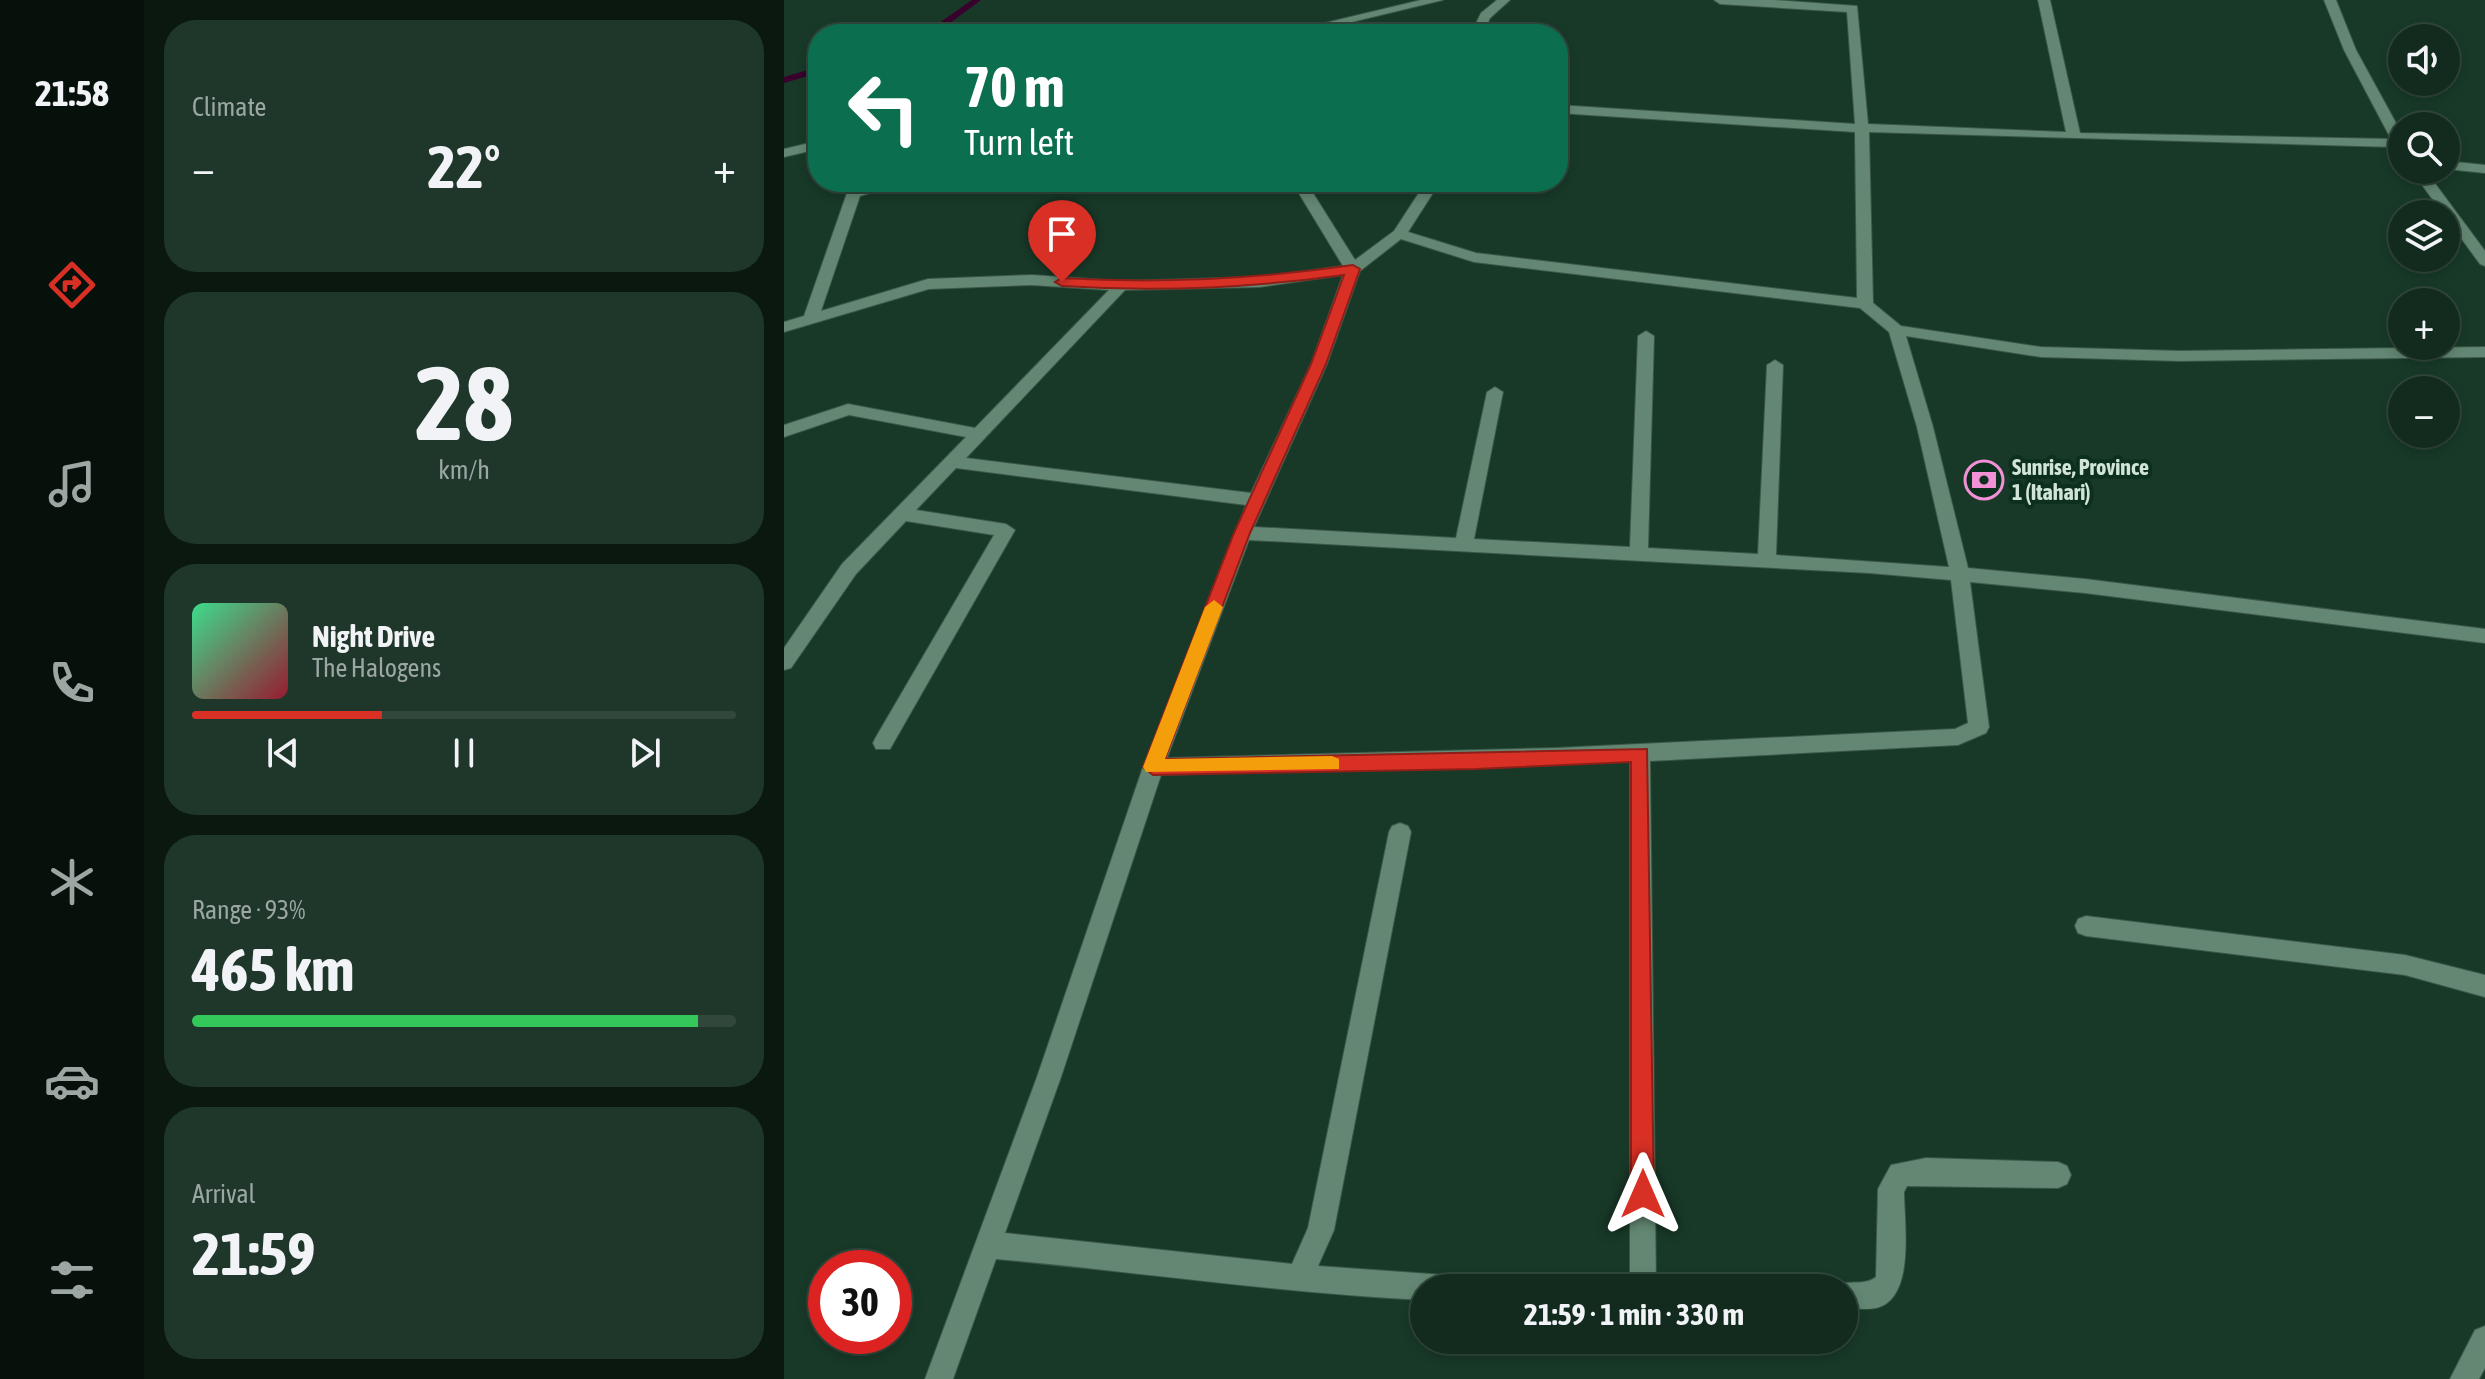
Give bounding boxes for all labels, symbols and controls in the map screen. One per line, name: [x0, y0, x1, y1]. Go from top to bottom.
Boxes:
map controls: [2388, 24, 2460, 448]
button: sound: [2388, 24, 2460, 96]
text: 70 m: [964, 55, 1065, 119]
icon: left: [832, 56, 936, 160]
text: 21:58: [35, 72, 109, 114]
text: Climate: [192, 92, 266, 122]
button: search: [2388, 112, 2460, 184]
text: Turn left: [964, 121, 1074, 163]
text: 22°: [428, 132, 500, 201]
text: −: [192, 142, 215, 192]
text: +: [713, 142, 736, 192]
pin: [1028, 200, 1096, 282]
button: layers: [2388, 200, 2460, 272]
icon: arrive: [1040, 212, 1084, 256]
icon: directions: [44, 257, 100, 313]
button: +: [2388, 288, 2460, 360]
text: 28: [415, 343, 513, 462]
button: −: [2388, 376, 2460, 448]
place label: Sunrise, Province 1 (Itahari): [2012, 454, 2149, 505]
text: km/h: [438, 455, 490, 485]
icon: music: [44, 456, 100, 512]
bank icon: Sunrise, Province 1 (Itahari): [1963, 459, 2005, 501]
text: Night Drive: [312, 619, 435, 653]
text: The Halogens: [312, 653, 441, 683]
icon: phone: [44, 655, 100, 711]
icon: previous: [261, 731, 305, 775]
icon: pause: [442, 731, 486, 775]
icon: next: [623, 731, 667, 775]
icon: climate: [44, 854, 100, 910]
text: Range · 93%: [192, 895, 305, 925]
text: 465 km: [192, 935, 354, 1004]
icon: car: [44, 1053, 100, 1109]
position arrow: [1601, 1152, 1685, 1236]
text: Arrival: [192, 1179, 256, 1209]
text: 21:59: [192, 1219, 315, 1288]
speed limit sign: 30: [808, 1250, 912, 1354]
icon: filters: [44, 1252, 100, 1308]
text: 21:59 · 1 min · 330 m: [1524, 1297, 1744, 1331]

